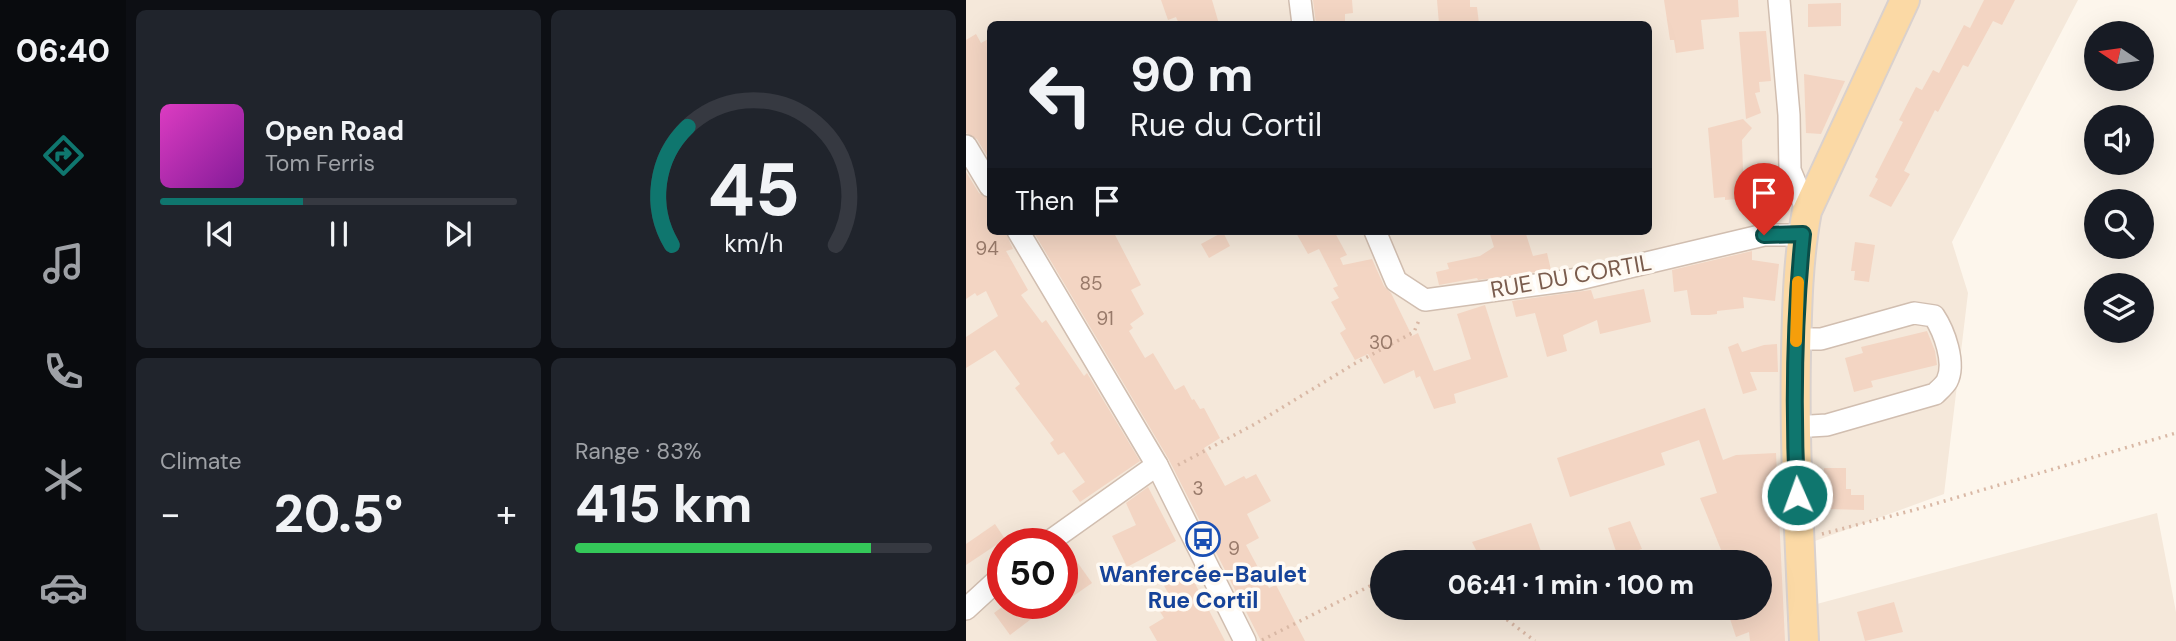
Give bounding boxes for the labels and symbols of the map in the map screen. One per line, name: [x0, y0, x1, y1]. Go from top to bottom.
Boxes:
north arrow: [2084, 21, 2154, 91]
pin: [1734, 163, 1794, 235]
house number: 94: [975, 236, 999, 261]
street label: RUE DU CORTIL: [1488, 247, 1654, 305]
house number: 85: [1079, 271, 1103, 296]
house number: 91: [1096, 306, 1114, 331]
house number: 30: [1369, 330, 1393, 355]
position arrow: [1760, 458, 1834, 532]
house number: 3: [1192, 476, 1204, 501]
bus stop icon: Wanfercée-Baulet Rue Cortil: [1184, 520, 1222, 558]
speed limit sign: 50: [987, 528, 1078, 619]
house number: 9: [1228, 536, 1240, 561]
place label: Wanfercée-Baulet Rue Cortil: [1099, 559, 1307, 615]

